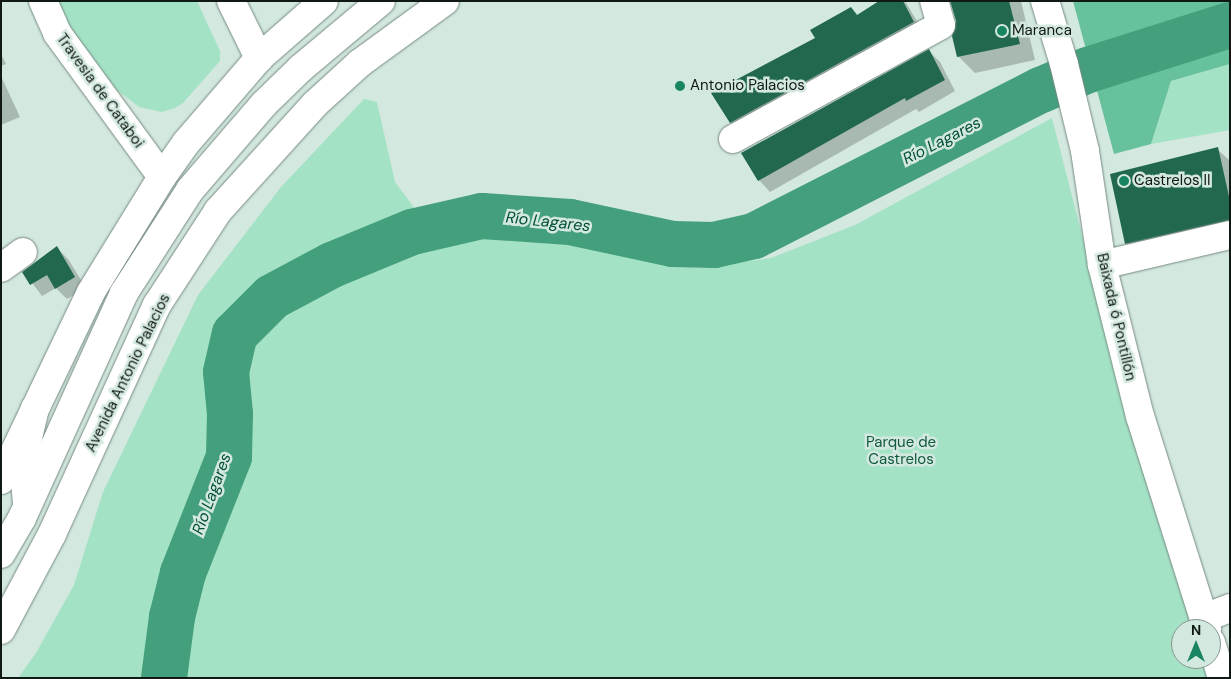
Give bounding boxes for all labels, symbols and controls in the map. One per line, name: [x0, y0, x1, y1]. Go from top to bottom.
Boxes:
place label: Maranca: [1012, 22, 1072, 40]
marker: Maranca: [996, 25, 1008, 37]
street label: Travesia de Cataboi: [52, 30, 148, 152]
place label: Antonio Palacios: [690, 77, 805, 95]
marker: Antonio Palacios: [674, 80, 686, 92]
water label: Río Lagares: [900, 113, 984, 169]
place label: Castrelos II: [1134, 172, 1211, 190]
marker: Castrelos II: [1118, 175, 1130, 187]
water label: Río Lagares: [505, 208, 591, 236]
street label: Baixada ó Pontillón: [1093, 252, 1139, 382]
street label: Avenida Antonio Palacios: [82, 291, 174, 455]
park label: Parque de Castrelos: [866, 433, 936, 468]
water label: Río Lagares: [188, 451, 236, 537]
north arrow: [1171, 619, 1221, 669]
text: N: [1191, 621, 1201, 639]

